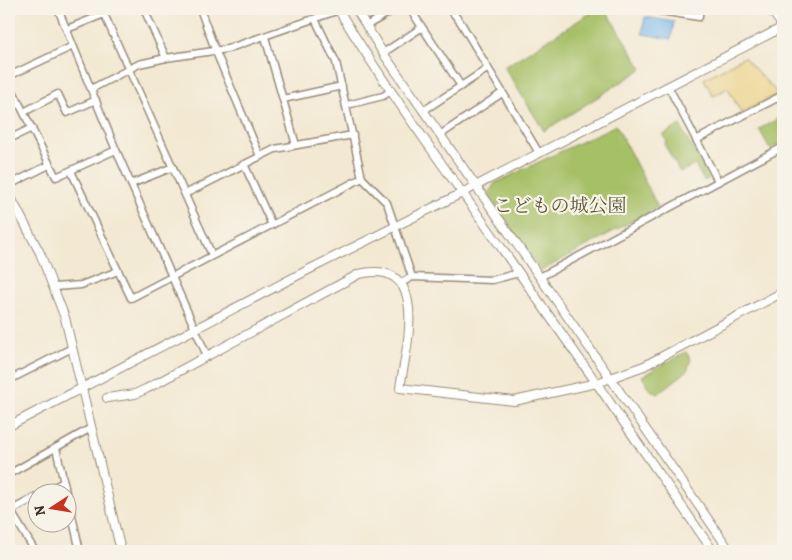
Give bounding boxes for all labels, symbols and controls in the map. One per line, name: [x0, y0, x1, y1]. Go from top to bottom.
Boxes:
park label: こどもの城公園: [493, 193, 627, 219]
north arrow: [28, 482, 78, 532]
text: N: [29, 504, 50, 518]

